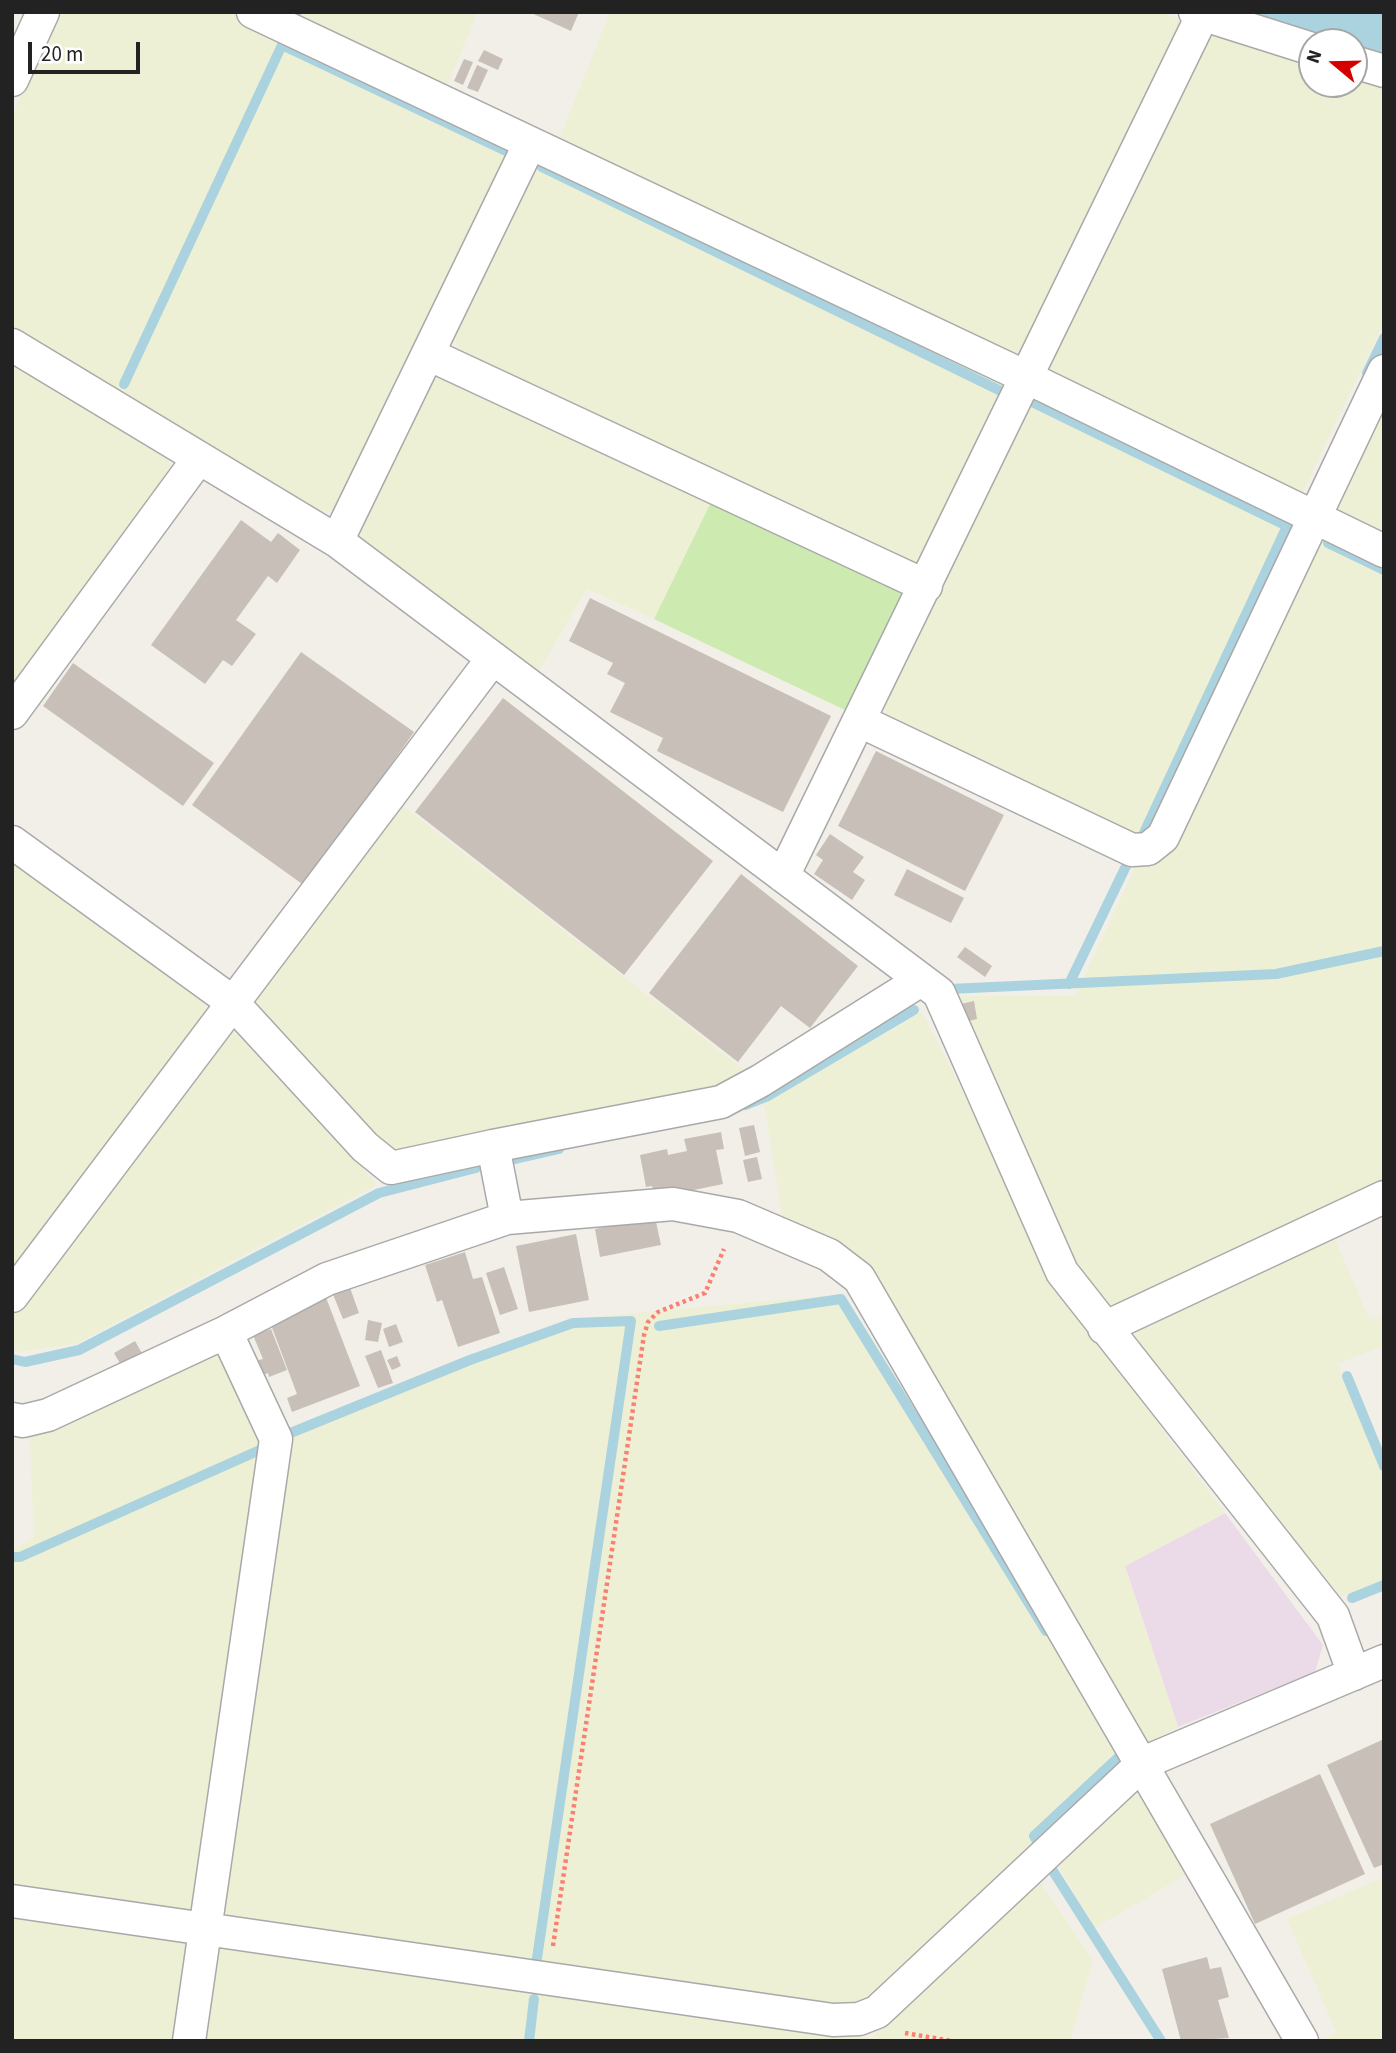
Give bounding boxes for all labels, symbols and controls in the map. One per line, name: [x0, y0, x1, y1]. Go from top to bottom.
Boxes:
scale bar: [32, 28, 144, 72]
north arrow: [1298, 28, 1368, 98]
text: 20 m: [41, 39, 83, 69]
text: N: [1300, 46, 1329, 67]

